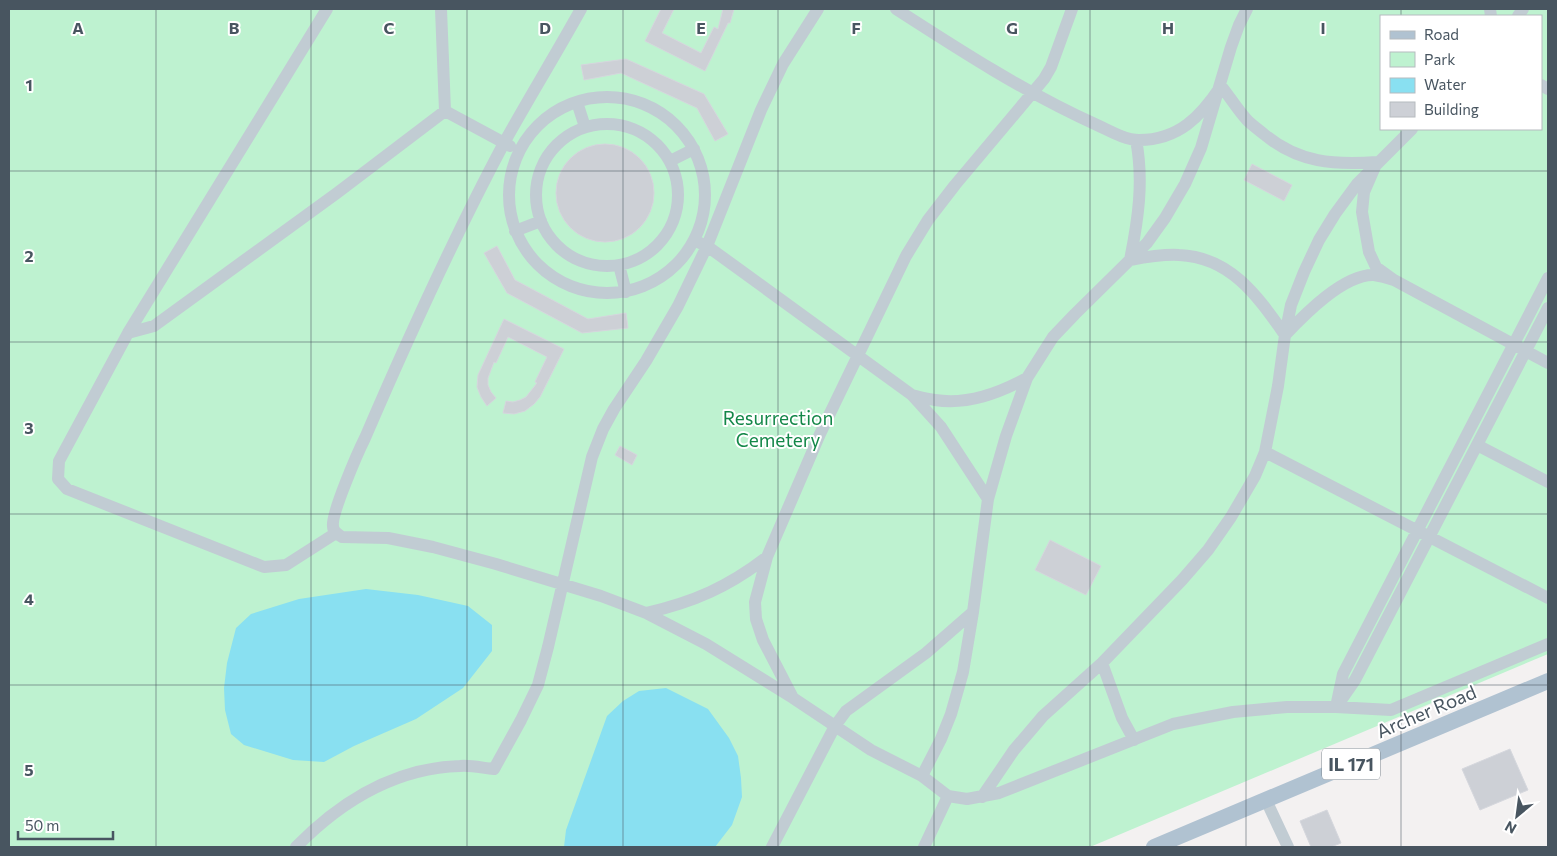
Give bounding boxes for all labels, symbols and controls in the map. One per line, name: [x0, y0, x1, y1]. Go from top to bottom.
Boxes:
legend: [1380, 15, 1542, 130]
text: A: [72, 18, 84, 37]
text: B: [229, 18, 240, 37]
text: C: [384, 18, 395, 37]
text: D: [539, 18, 551, 37]
text: E: [696, 18, 706, 37]
text: F: [851, 18, 861, 37]
text: G: [1006, 18, 1018, 37]
text: H: [1162, 18, 1174, 37]
text: I: [1320, 18, 1326, 37]
text: Road: [1424, 25, 1459, 43]
text: Park: [1424, 50, 1455, 68]
text: 1: [25, 75, 33, 94]
text: Water: [1424, 75, 1466, 93]
text: Building: [1424, 100, 1479, 118]
text: 2: [24, 246, 34, 265]
park label: Resurrection Cemetery: [723, 406, 833, 451]
text: 3: [24, 418, 34, 437]
text: 4: [24, 589, 34, 608]
street label: Archer Road: [1373, 680, 1479, 742]
road number: IL 171: [1322, 749, 1380, 780]
text: 5: [24, 760, 34, 779]
north arrow: [1492, 791, 1542, 841]
scale bar: [18, 808, 112, 840]
text: 50 m: [25, 816, 59, 834]
text: N: [1502, 818, 1519, 838]

